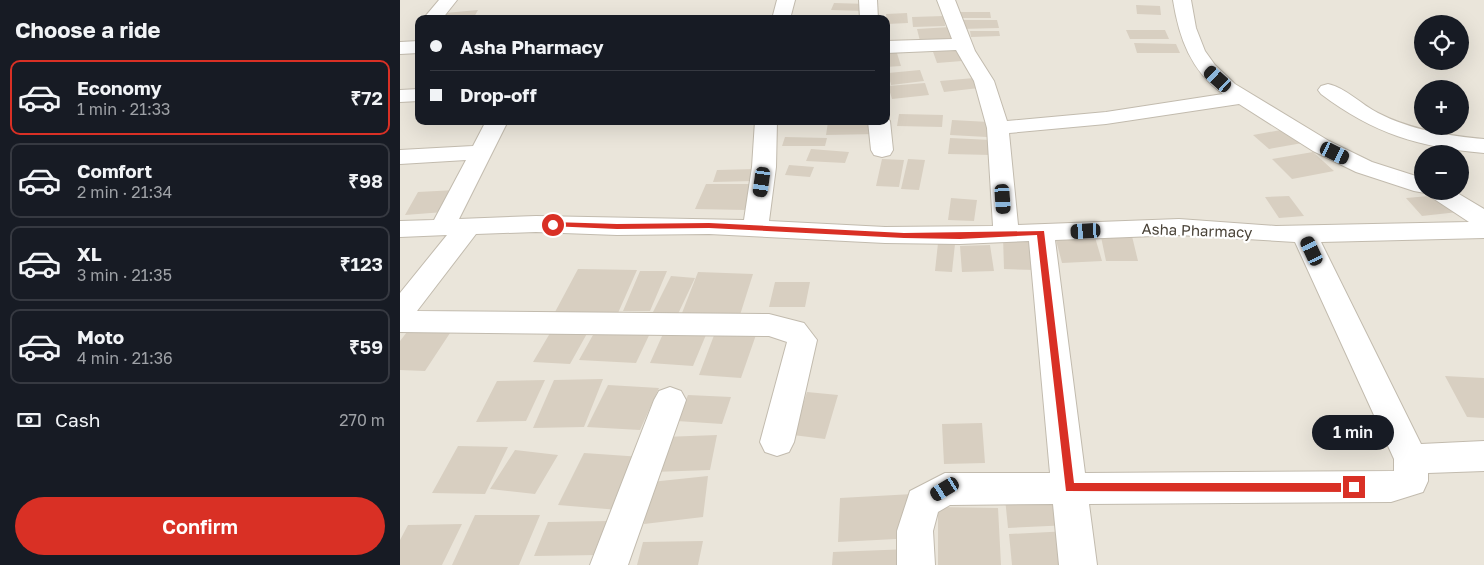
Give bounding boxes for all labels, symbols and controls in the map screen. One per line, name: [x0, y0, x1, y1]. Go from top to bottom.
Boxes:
map controls: [1414, 15, 1469, 200]
button: locate: [1414, 15, 1469, 70]
text: Choose a ride: [15, 16, 161, 43]
text: Asha Pharmacy: [460, 35, 604, 58]
car: [1201, 63, 1234, 95]
icon: car: [17, 75, 62, 120]
text: Economy: [77, 76, 162, 99]
button: +: [1414, 80, 1469, 135]
text: Drop-off: [460, 83, 537, 106]
text: ₹72: [350, 86, 383, 109]
text: 1 min · 21:33: [77, 99, 170, 119]
car: [1318, 140, 1351, 166]
button: −: [1414, 145, 1469, 200]
icon: car: [17, 158, 62, 203]
text: Comfort: [77, 159, 152, 182]
car: [752, 166, 771, 198]
text: ₹98: [348, 169, 383, 192]
text: 2 min · 21:34: [77, 182, 172, 202]
car: [994, 184, 1011, 214]
route start: [542, 214, 564, 236]
street label: Asha Pharmacy: [1141, 219, 1253, 241]
car: [1070, 223, 1101, 239]
car: [1298, 234, 1325, 268]
icon: car: [17, 241, 62, 286]
text: XL: [77, 242, 102, 265]
text: ₹123: [340, 252, 383, 275]
text: 3 min · 21:35: [77, 265, 172, 285]
icon: car: [17, 324, 62, 369]
text: Moto: [77, 325, 124, 348]
text: ₹59: [349, 335, 383, 358]
text: 4 min · 21:36: [77, 348, 173, 368]
icon: cash: [15, 406, 43, 434]
text: Cash: [55, 408, 100, 431]
text: 270 m: [339, 410, 385, 430]
callout: 1 min: [1313, 414, 1395, 450]
text: 1 min: [1333, 422, 1373, 442]
car: [928, 475, 961, 503]
route end: [1343, 476, 1365, 498]
button: Confirm: [15, 497, 385, 555]

